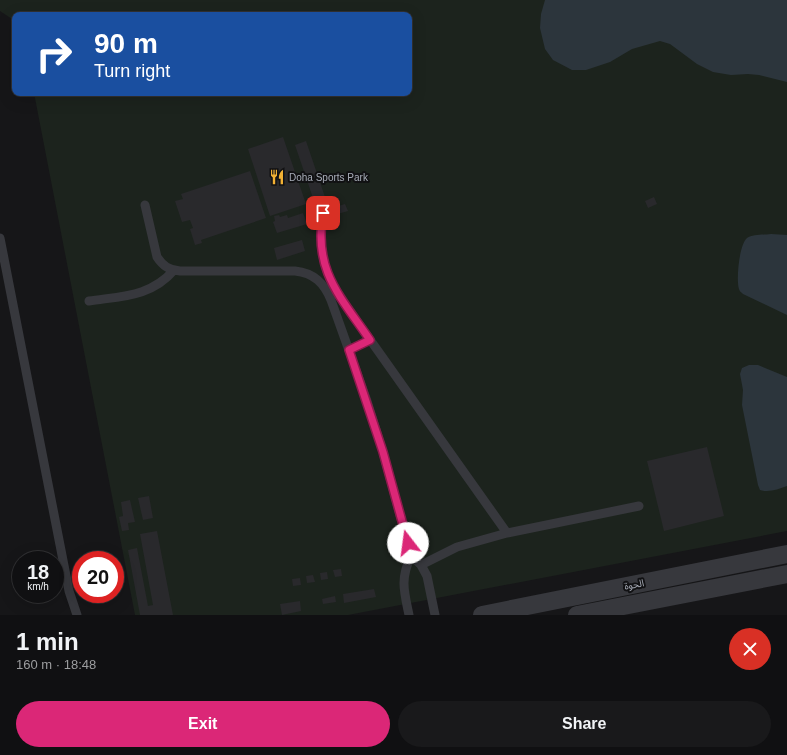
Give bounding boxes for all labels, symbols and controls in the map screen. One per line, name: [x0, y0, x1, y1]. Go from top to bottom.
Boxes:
icon: right: [28, 28, 80, 80]
text: 90 m: [94, 28, 158, 59]
text: Turn right: [94, 61, 170, 81]
restaurant icon: Doha Sports Park: [268, 168, 286, 186]
place label: Doha Sports Park: [289, 172, 369, 183]
pin: [306, 196, 340, 230]
icon: arrive: [312, 202, 334, 224]
position arrow: [387, 522, 429, 564]
speed limit sign: 20: [72, 551, 124, 603]
text: 18: [27, 561, 49, 583]
street label: الحوة: [623, 577, 645, 593]
text: km/h: [27, 581, 49, 592]
text: 1 min: [16, 628, 79, 655]
button: close: [729, 628, 771, 670]
text: 160 m · 18:48: [16, 657, 96, 672]
button: Exit: [16, 701, 390, 747]
button: Share: [398, 701, 771, 747]

